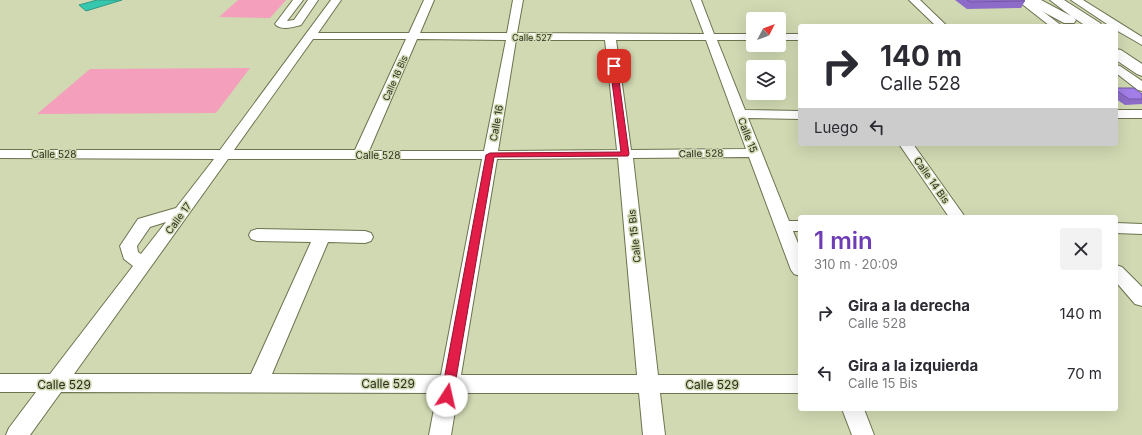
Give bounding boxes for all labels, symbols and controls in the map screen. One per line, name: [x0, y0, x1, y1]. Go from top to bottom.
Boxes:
north arrow: [746, 12, 786, 52]
map controls: [746, 12, 786, 100]
street label: Calle 527: [512, 32, 552, 43]
text: 140 m: [880, 39, 962, 73]
icon: right: [814, 40, 866, 92]
pin: [597, 49, 631, 83]
street label: Calle 16 Bis: [380, 53, 410, 102]
icon: arrive: [603, 55, 625, 77]
button: layers: [746, 60, 786, 100]
text: Calle 528: [880, 73, 961, 94]
street label: Calle 16: [487, 104, 505, 142]
street label: Calle 15: [736, 116, 760, 154]
icon: left: [866, 116, 888, 138]
text: Luego: [814, 118, 858, 137]
street label: Calle 528: [679, 147, 723, 159]
street label: Calle 528: [32, 148, 76, 160]
street label: Calle 528: [356, 149, 400, 161]
street label: Calle 14 Bis: [912, 154, 952, 206]
street label: Calle 17: [163, 200, 194, 236]
street label: Calle 15 Bis: [625, 209, 643, 263]
text: 1 min: [814, 226, 873, 255]
button: close: [1060, 228, 1102, 270]
text: 310 m · 20:09: [814, 256, 898, 272]
text: Gira a la derecha: [848, 296, 970, 315]
icon: right: [814, 302, 836, 324]
text: 140 m: [1059, 304, 1102, 323]
text: Calle 528: [848, 315, 906, 331]
text: Gira a la izquierda: [848, 356, 978, 375]
icon: left: [814, 362, 836, 384]
text: 70 m: [1067, 364, 1102, 383]
position arrow: [426, 375, 468, 417]
text: Calle 15 Bis: [848, 375, 918, 391]
street label: Calle 529: [361, 376, 415, 391]
street label: Calle 529: [37, 377, 91, 392]
street label: Calle 529: [685, 377, 739, 392]

